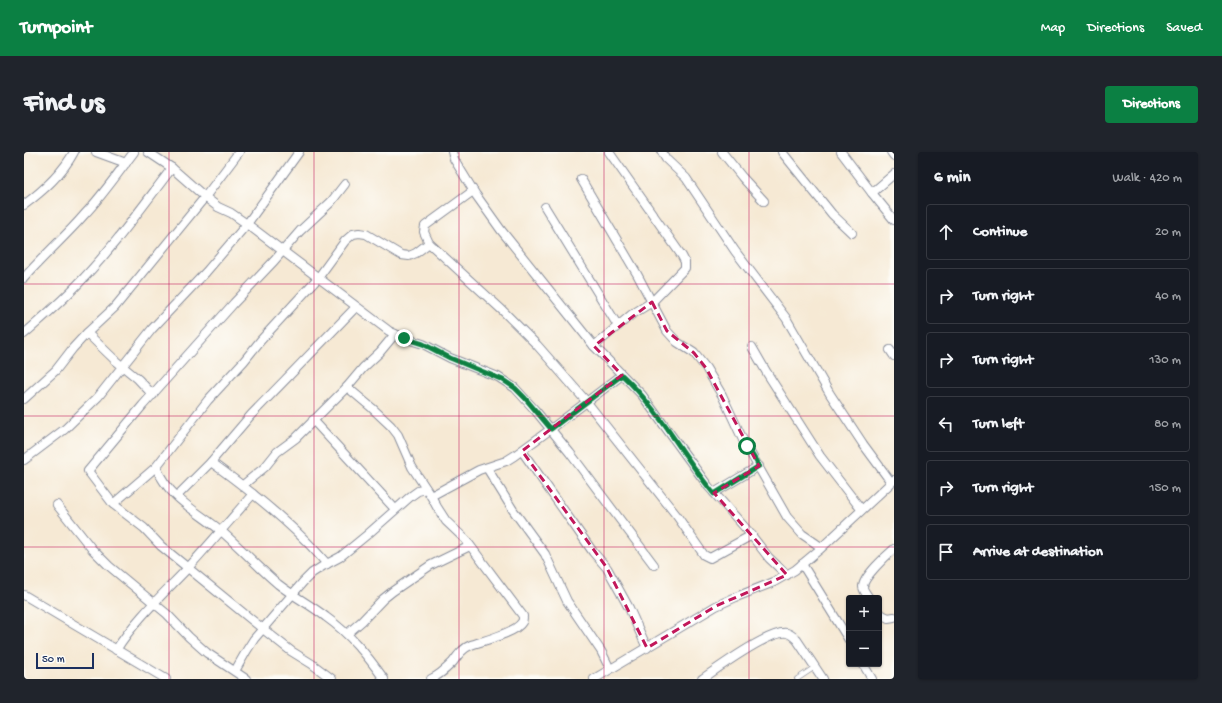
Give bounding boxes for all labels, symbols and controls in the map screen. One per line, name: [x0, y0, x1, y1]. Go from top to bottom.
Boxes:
text: Turnpoint: [20, 17, 92, 40]
text: Map: [1041, 20, 1065, 37]
text: Directions: [1087, 20, 1144, 37]
text: Saved: [1166, 20, 1202, 37]
button: Directions: [1105, 86, 1198, 123]
text: Find us: [24, 88, 104, 121]
text: 6 min: [934, 168, 970, 188]
text: Walk · 420 m: [1113, 171, 1182, 186]
icon: ahead: [935, 221, 957, 243]
text: Continue: [973, 223, 1027, 241]
text: 20 m: [1155, 225, 1181, 240]
icon: right: [935, 285, 957, 307]
text: Turn right: [973, 287, 1033, 305]
text: 40 m: [1155, 289, 1181, 304]
route end: [395, 329, 413, 347]
icon: right: [935, 349, 957, 371]
text: Turn right: [973, 351, 1033, 369]
text: 130 m: [1149, 353, 1181, 368]
icon: left: [935, 413, 957, 435]
text: Turn left: [973, 415, 1024, 433]
text: 80 m: [1154, 417, 1181, 432]
route start: [738, 437, 756, 455]
icon: right: [935, 477, 957, 499]
text: Turn right: [973, 479, 1033, 497]
text: 150 m: [1149, 481, 1181, 496]
icon: arrive: [935, 541, 957, 563]
text: Arrive at destination: [973, 543, 1103, 561]
map controls: [846, 595, 882, 667]
button: +: [846, 595, 882, 631]
button: −: [846, 631, 882, 667]
scale bar: [36, 651, 94, 670]
text: 50 m: [42, 654, 64, 666]

